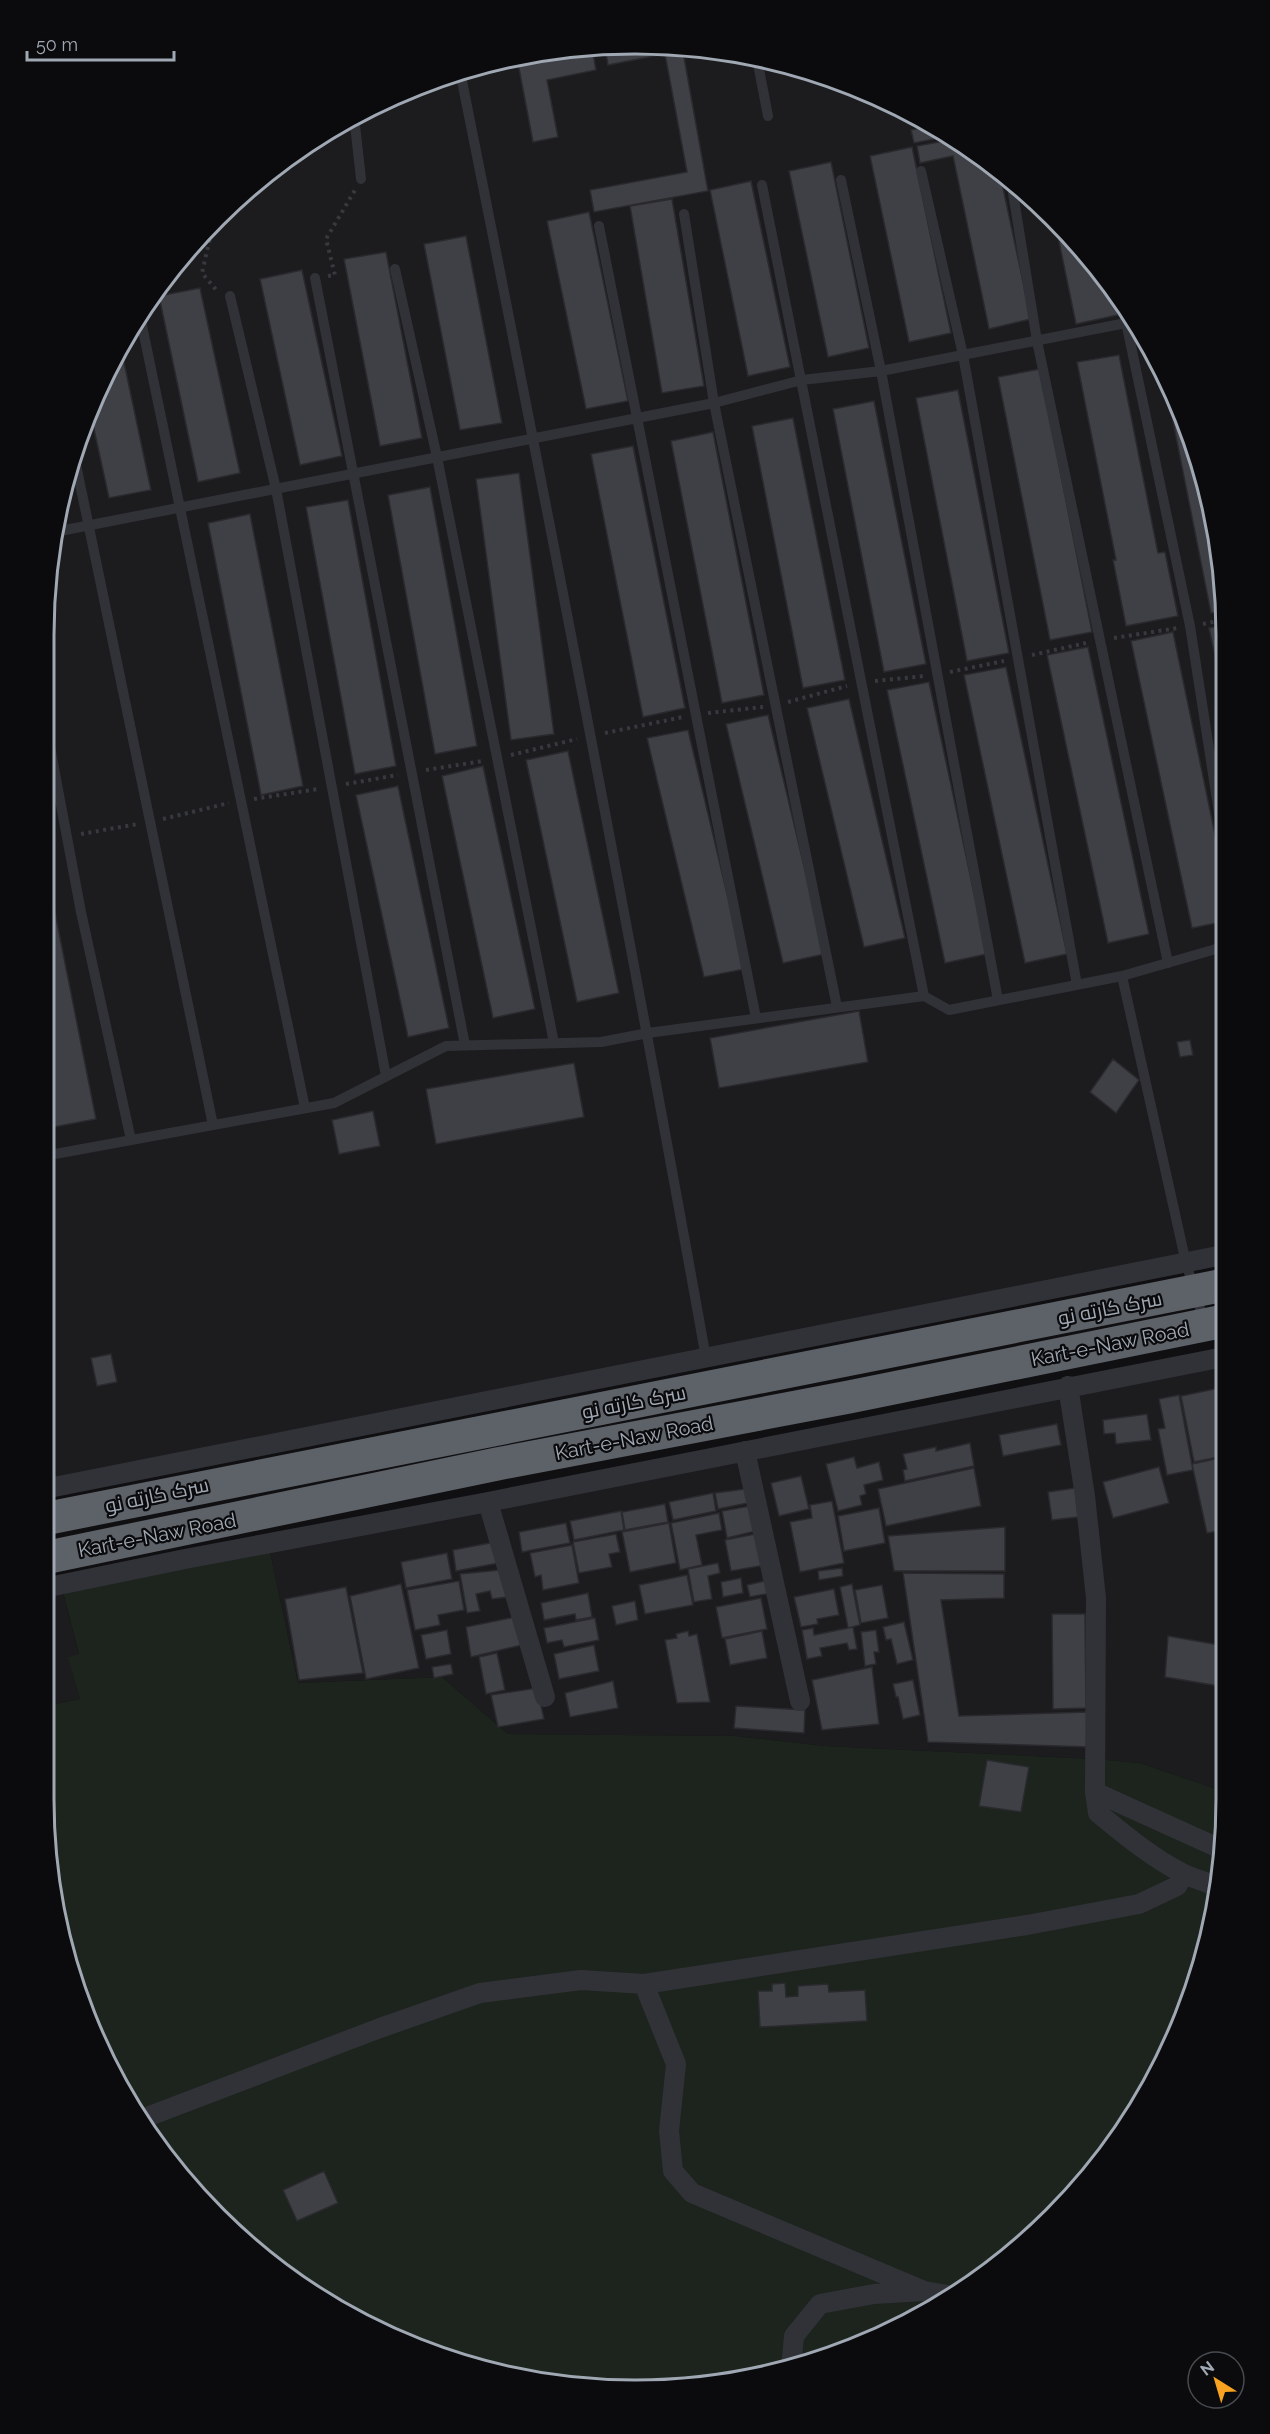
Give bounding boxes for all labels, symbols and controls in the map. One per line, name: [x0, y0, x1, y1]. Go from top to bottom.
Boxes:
scale bar: [27, 24, 174, 62]
text: 50 m: [36, 34, 78, 55]
street label: سرک کارته نو: [1056, 1286, 1164, 1330]
street label: Kart-e-Naw Road: [1029, 1317, 1191, 1371]
street label: سرک کارته نو: [580, 1380, 688, 1424]
street label: Kart-e-Naw Road: [553, 1411, 715, 1465]
street label: سرک کارته نو: [103, 1472, 211, 1518]
street label: Kart-e-Naw Road: [76, 1508, 238, 1562]
north arrow: [1186, 2350, 1246, 2410]
text: N: [1197, 2357, 1218, 2380]

